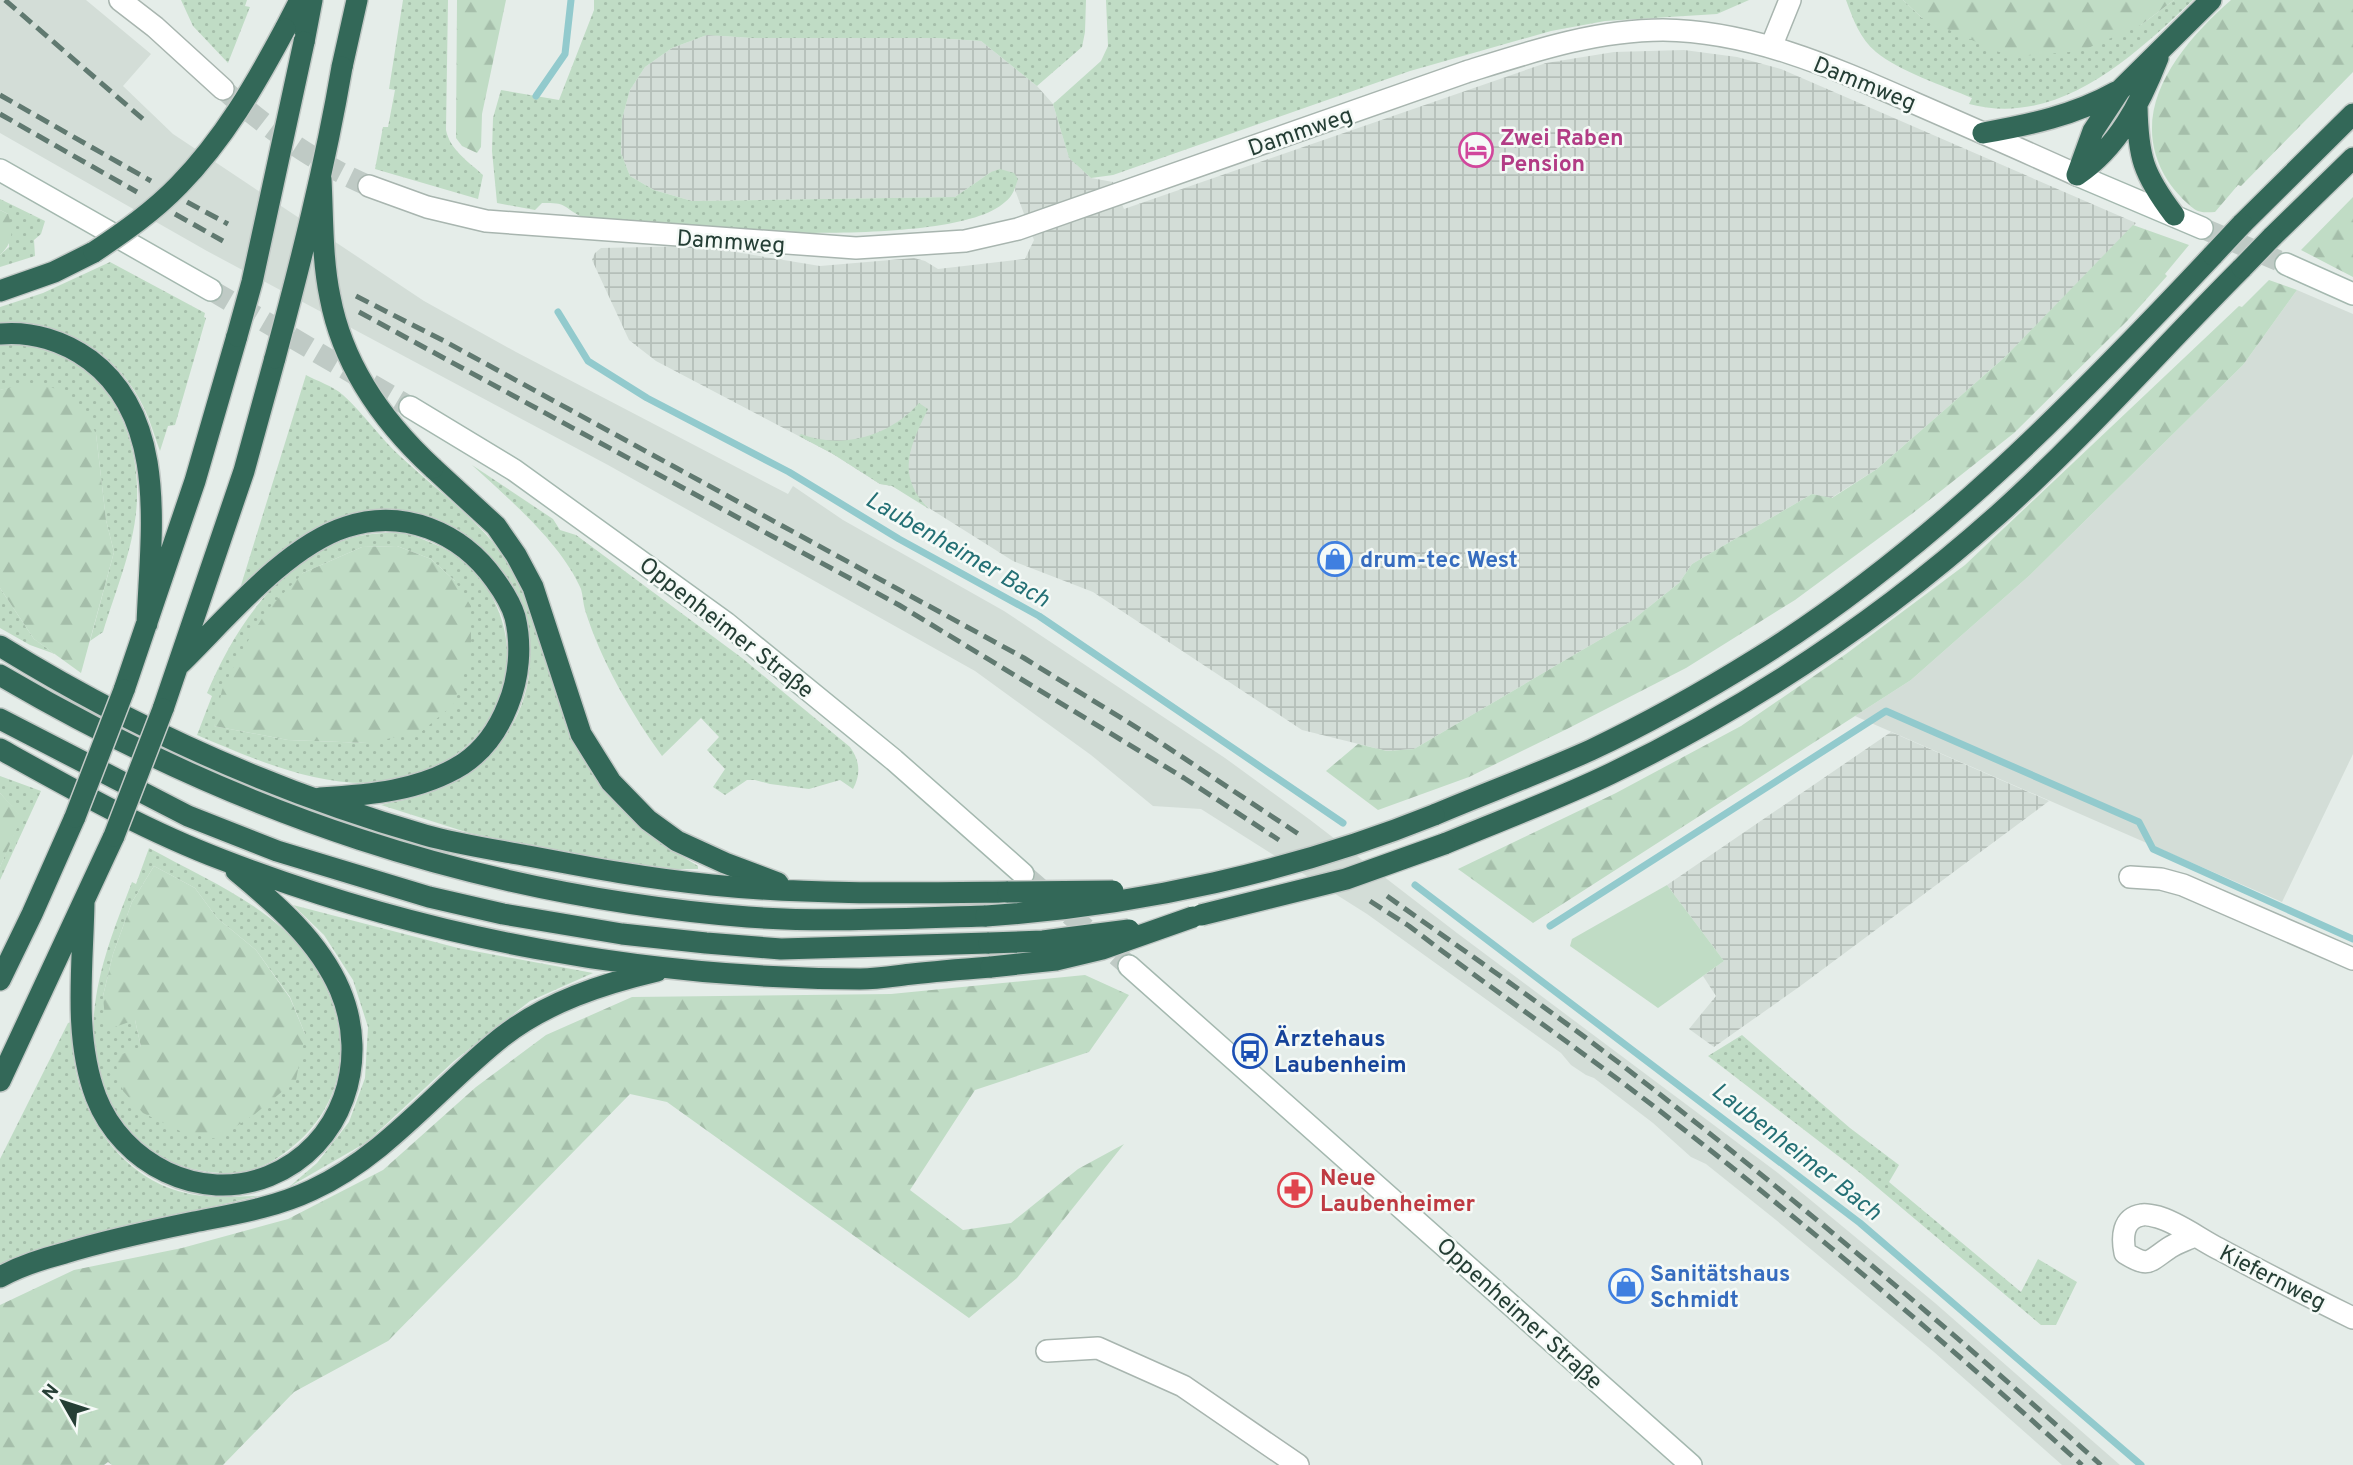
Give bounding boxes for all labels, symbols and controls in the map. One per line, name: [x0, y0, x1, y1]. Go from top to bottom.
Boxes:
street label: Dammweg: [1808, 52, 1920, 119]
street label: Dammweg: [1245, 102, 1357, 165]
place label: Zwei Raben Pension: [1500, 125, 1624, 180]
hotel icon: Zwei Raben Pension: [1457, 131, 1495, 169]
street label: Dammweg: [676, 225, 786, 262]
water label: Laubenheimer Bach: [860, 486, 1054, 616]
shop icon: drum-tec West: [1316, 540, 1354, 578]
place label: drum-tec West: [1360, 547, 1518, 576]
street label: Oppenheimer Straße: [632, 552, 819, 706]
place label: Ärztehaus Laubenheim: [1274, 1025, 1407, 1081]
bus stop icon: Ärztehaus Laubenheim: [1231, 1032, 1269, 1070]
water label: Laubenheimer Bach: [1705, 1077, 1887, 1228]
place label: Neue Laubenheimer: [1320, 1165, 1476, 1220]
pharmacy icon: Neue Laubenheimer: [1276, 1171, 1314, 1209]
street label: Oppenheimer Straße: [1429, 1233, 1608, 1397]
street label: Kiefernweg: [2214, 1240, 2330, 1319]
place label: Sanitätshaus Schmidt: [1650, 1261, 1790, 1316]
shop icon: Sanitätshaus Schmidt: [1607, 1267, 1645, 1305]
north arrow: [28, 1367, 98, 1437]
text: N: [38, 1380, 65, 1405]

